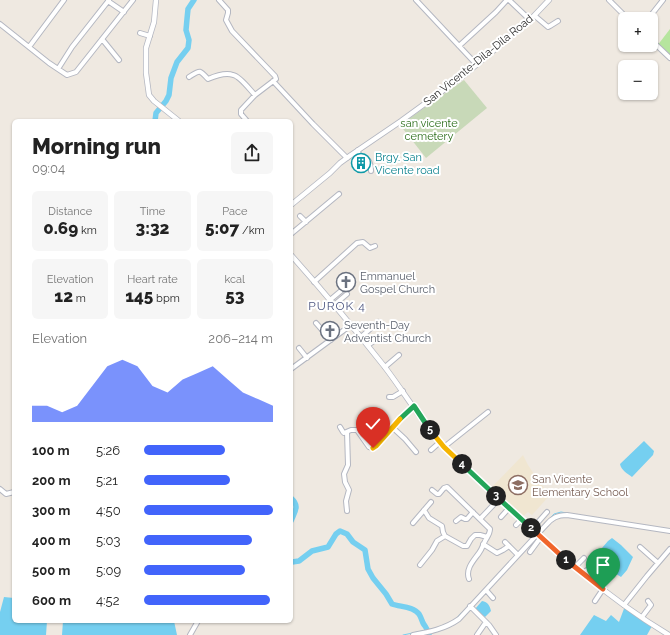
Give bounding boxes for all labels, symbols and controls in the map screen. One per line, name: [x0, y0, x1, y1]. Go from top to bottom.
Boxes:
street label: San Vicente-Dila-Dila Road: [421, 12, 536, 109]
map controls: [618, 12, 658, 100]
button: +: [618, 12, 658, 52]
button: −: [618, 60, 658, 100]
park label: san vicente cemetery: [400, 117, 458, 143]
button: share: [231, 132, 273, 174]
text: Morning run: [32, 133, 161, 159]
place label: Brgy. San Vicente road: [375, 151, 440, 177]
building icon: Brgy. San Vicente road: [350, 152, 372, 174]
text: 09:04: [32, 161, 65, 176]
text: Distance: [48, 205, 92, 218]
text: Time: [140, 205, 165, 218]
text: Pace: [222, 205, 247, 218]
text: 0.69: [43, 218, 78, 238]
text: 3:32: [136, 218, 169, 238]
text: 5:07: [205, 218, 239, 238]
text: km: [78, 224, 97, 237]
text: /km: [239, 224, 265, 237]
place label: Emmanuel Gospel Church: [360, 270, 435, 296]
church icon: Emmanuel Gospel Church: [335, 271, 357, 293]
text: Elevation: [47, 273, 94, 286]
text: Heart rate: [127, 273, 178, 286]
text: kcal: [225, 273, 245, 286]
text: 12: [54, 286, 73, 306]
text: 145: [125, 286, 153, 306]
text: 53: [225, 286, 244, 306]
text: m: [73, 292, 86, 305]
text: bpm: [153, 292, 180, 305]
district label: PUROK 4: [308, 299, 366, 313]
place label: Seventh-Day Adventist Church: [344, 319, 431, 345]
church icon: Seventh-Day Adventist Church: [319, 320, 341, 342]
text: Elevation: [32, 331, 87, 346]
text: 206–214 m: [208, 331, 273, 346]
pin: [356, 407, 390, 448]
icon: check: [362, 413, 384, 435]
pin: 5: [420, 420, 440, 440]
text: 5: [427, 423, 433, 436]
text: 100 m: [32, 443, 70, 458]
text: 5:26: [96, 443, 120, 458]
pin: 4: [452, 454, 472, 474]
text: 4: [459, 457, 465, 470]
text: 200 m: [32, 473, 71, 488]
text: 5:21: [96, 473, 118, 488]
place label: San Vicente Elementary School: [532, 473, 628, 499]
school or university icon: San Vicente Elementary School: [507, 474, 529, 496]
pin: 3: [486, 486, 506, 506]
text: 3: [493, 489, 499, 502]
text: 300 m: [32, 503, 70, 518]
text: 4:50: [96, 503, 121, 518]
pin: 2: [521, 518, 541, 538]
text: 2: [528, 521, 534, 534]
text: 400 m: [32, 533, 71, 548]
text: 5:03: [96, 533, 120, 548]
pin: [586, 548, 620, 589]
pin: 1: [556, 550, 576, 570]
text: 1: [563, 553, 569, 566]
icon: arrive: [592, 554, 614, 576]
text: 500 m: [32, 563, 70, 578]
text: 5:09: [96, 563, 121, 578]
text: 600 m: [32, 593, 71, 608]
text: 4:52: [96, 593, 119, 608]

